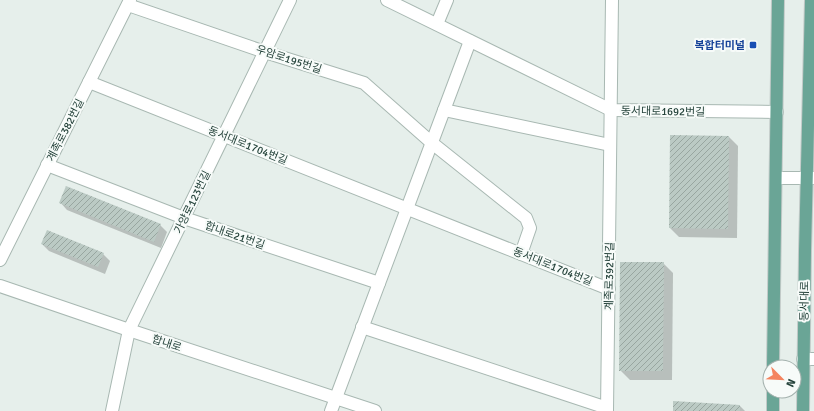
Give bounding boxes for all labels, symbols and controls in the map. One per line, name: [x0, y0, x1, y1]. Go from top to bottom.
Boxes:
place label: 복합터미널: [694, 39, 745, 52]
marker: 복합터미널: [748, 40, 758, 50]
street label: 우암로195번길: [254, 43, 323, 76]
street label: 계족로382번길: [44, 97, 87, 164]
street label: 동서대로1692번길: [621, 104, 705, 119]
street label: 동서대로1704번길: [206, 124, 289, 167]
street label: 가양로123번길: [172, 169, 213, 236]
street label: 합내로21번길: [203, 219, 266, 252]
street label: 계족로392번길: [602, 242, 617, 310]
street label: 동서대로1704번길: [511, 245, 594, 288]
street label: 동서대로: [798, 281, 811, 321]
street label: 합내로: [150, 333, 183, 354]
north arrow: [762, 359, 802, 399]
text: N: [783, 377, 798, 389]

